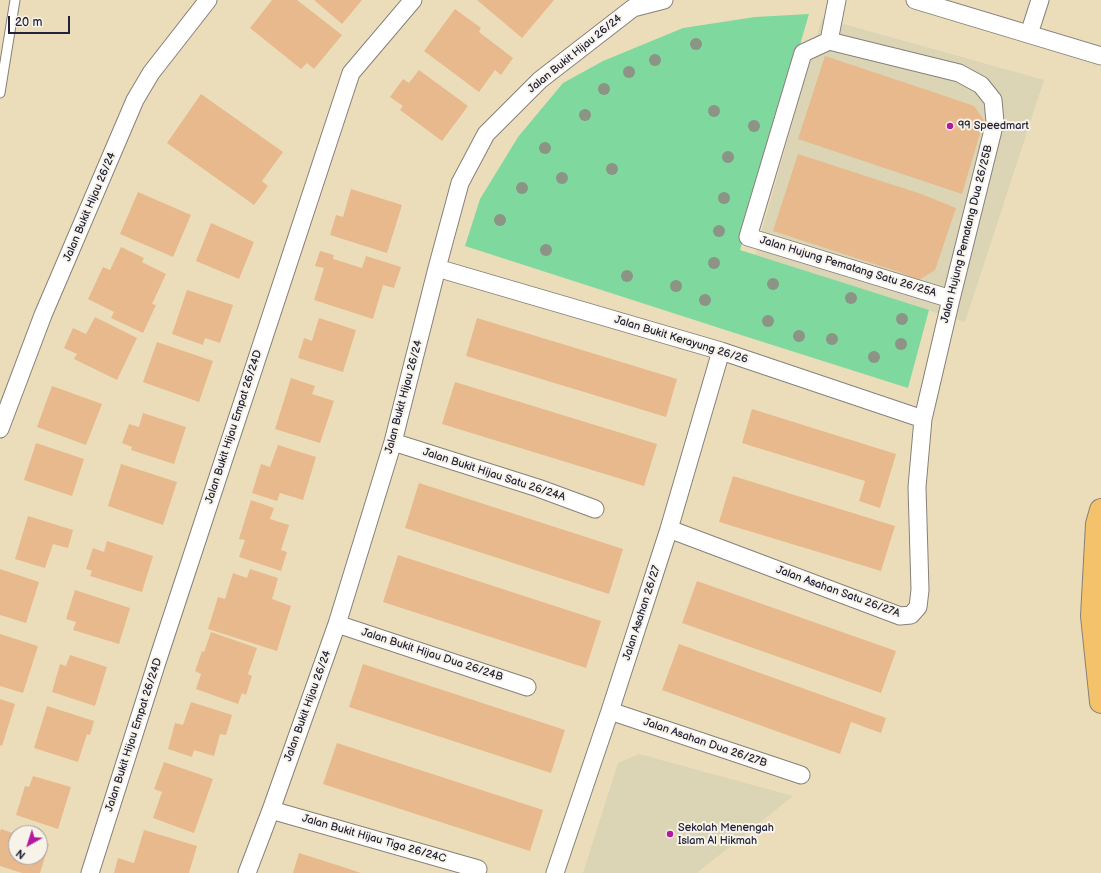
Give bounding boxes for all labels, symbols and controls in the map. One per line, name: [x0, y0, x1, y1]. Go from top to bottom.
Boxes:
scale bar: [10, 8, 72, 34]
street label: Jalan Bukit Hijau 26/24: [525, 12, 625, 96]
text: 20 m: [15, 15, 42, 30]
place label: 99 Speedmart: [958, 119, 1029, 133]
marker: 99 Speedmart: [945, 121, 955, 131]
street label: Jalan Hujung Pematang Dua 26/25B: [938, 144, 996, 324]
street label: Jalan Bukit Hijau 26/24: [61, 150, 119, 264]
street label: Jalan Hujung Pematang Satu 26/25A: [758, 234, 938, 300]
street label: Jalan Bukit Kerayung 26/26: [613, 313, 749, 367]
street label: Jalan Bukit Hijau 26/24: [382, 339, 426, 455]
street label: Jalan Bukit Hijau Empat 26/24D: [203, 349, 265, 505]
street label: Jalan Bukit Hijau Satu 26/24A: [421, 446, 567, 504]
street label: Jalan Asahan Satu 26/27A: [774, 563, 902, 621]
street label: Jalan Asahan 26/27: [620, 564, 664, 662]
street label: Jalan Bukit Hijau Dua 26/24B: [360, 626, 504, 684]
street label: Jalan Bukit Hijau 26/24: [282, 649, 334, 763]
street label: Jalan Bukit Hijau Empat 26/24D: [103, 657, 165, 813]
street label: Jalan Asahan Dua 26/27B: [641, 716, 769, 770]
street label: Jalan Bukit Hijau Tiga 26/24C: [300, 812, 448, 866]
place label: Sekolah Menengah Islam Al Hikmah: [678, 821, 774, 847]
north arrow: [8, 825, 48, 865]
marker: Sekolah Menengah Islam Al Hikmah: [665, 829, 675, 839]
text: N: [13, 846, 28, 862]

